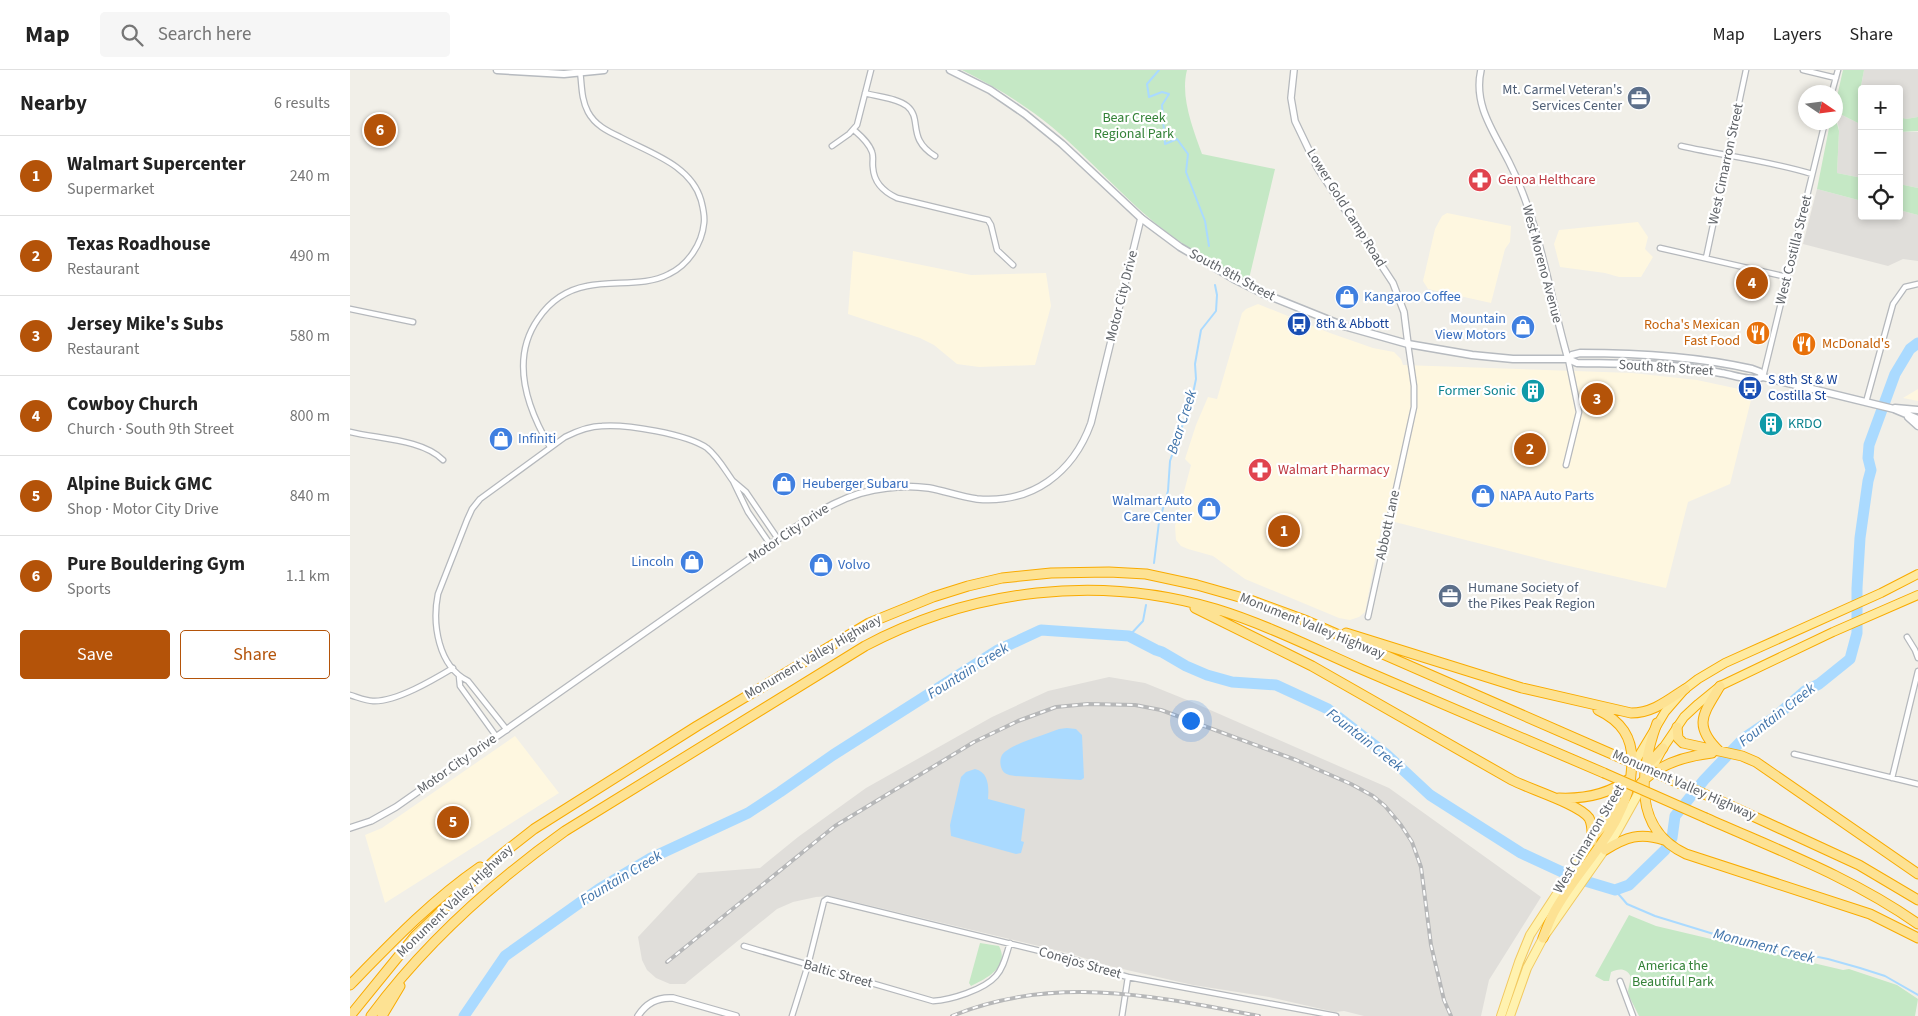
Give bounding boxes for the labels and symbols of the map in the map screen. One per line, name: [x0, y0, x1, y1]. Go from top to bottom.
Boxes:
place label: Mt. Carmel Veteran's Services Center: [1502, 80, 1622, 116]
office icon: Mt. Carmel Veteran's Services Center: [1626, 85, 1652, 111]
north arrow: [1798, 85, 1843, 130]
street label: West Cimarron Street: [1703, 101, 1749, 227]
park label: Bear Creek Regional Park: [1094, 108, 1174, 144]
pin: 6: [364, 111, 396, 149]
street label: Lower Gold Camp Road: [1301, 145, 1391, 271]
pharmacy icon: Genoa Helthcare: [1467, 167, 1493, 193]
place label: Genoa Helthcare: [1498, 170, 1595, 190]
street label: West Costilla Street: [1771, 193, 1817, 307]
street label: West Moreno Avenue: [1517, 203, 1567, 325]
street label: South 8th Street: [1185, 244, 1279, 306]
street label: Motor City Drive: [1101, 248, 1143, 344]
pin: 4: [1736, 264, 1768, 302]
shop icon: Kangaroo Coffee: [1334, 284, 1360, 310]
place label: Kangaroo Coffee: [1364, 287, 1461, 307]
place label: Mountain View Motors: [1435, 309, 1506, 345]
bus stop icon: 8th & Abbott: [1286, 311, 1312, 337]
place label: 8th & Abbott: [1316, 314, 1389, 334]
shop icon: Mountain View Motors: [1510, 314, 1536, 340]
place label: Rocha's Mexican Fast Food: [1644, 315, 1740, 351]
restaurant icon: Rocha's Mexican Fast Food: [1745, 320, 1771, 346]
restaurant icon: McDonald's: [1791, 331, 1817, 357]
place label: McDonald's: [1822, 334, 1890, 354]
street label: South 8th Street: [1618, 355, 1714, 381]
place label: S 8th St & W Costilla St: [1768, 370, 1837, 406]
bus stop icon: S 8th St & W Costilla St: [1737, 375, 1763, 401]
building icon: Former Sonic: [1520, 378, 1546, 404]
pin: 3: [1581, 380, 1613, 418]
place label: Former Sonic: [1438, 381, 1517, 401]
water label: Bear Creek: [1162, 386, 1203, 457]
building icon: KRDO: [1758, 411, 1784, 437]
place label: KRDO: [1788, 414, 1822, 434]
shop icon: Infiniti: [488, 426, 514, 452]
place label: Infiniti: [518, 429, 556, 449]
pin: 2: [1514, 430, 1546, 468]
pharmacy icon: Walmart Pharmacy: [1247, 457, 1273, 483]
place label: Walmart Pharmacy: [1278, 460, 1390, 480]
shop icon: Heuberger Subaru: [771, 471, 797, 497]
place label: Heuberger Subaru: [802, 474, 909, 494]
shop icon: NAPA Auto Parts: [1470, 483, 1496, 509]
place label: NAPA Auto Parts: [1500, 486, 1594, 506]
street label: Abbott Lane: [1371, 488, 1405, 562]
place label: Walmart Auto Care Center: [1112, 491, 1192, 527]
shop icon: Walmart Auto Care Center: [1196, 496, 1222, 522]
street label: Motor City Drive: [745, 499, 833, 567]
pin: 1: [1268, 512, 1300, 550]
shop icon: Lincoln: [679, 549, 705, 575]
place label: Lincoln: [631, 552, 674, 572]
shop icon: Volvo: [808, 552, 834, 578]
place label: Volvo: [838, 555, 870, 575]
place label: Humane Society of the Pikes Peak Region: [1468, 578, 1595, 614]
office icon: Humane Society of the Pikes Peak Region: [1437, 583, 1463, 609]
street label: Monument Valley Highway: [1236, 588, 1388, 664]
street label: Monument Valley Highway: [741, 609, 886, 704]
water label: Fountain Creek: [923, 637, 1013, 704]
water label: Fountain Creek: [1734, 678, 1821, 752]
water label: Fountain Creek: [1322, 703, 1409, 777]
your location: [1178, 708, 1204, 734]
street label: Motor City Drive: [413, 729, 501, 799]
street label: Monument Valley Highway: [1609, 744, 1759, 826]
street label: West Cimarron Street: [1549, 781, 1630, 897]
pin: 5: [437, 803, 469, 841]
street label: Monument Valley Highway: [392, 840, 518, 962]
water label: Fountain Creek: [576, 845, 667, 911]
water label: Monument Creek: [1711, 923, 1818, 969]
street label: Conejos Street: [1036, 942, 1124, 984]
street label: Baltic Street: [801, 955, 875, 994]
park label: America the Beautiful Park: [1632, 956, 1714, 992]

